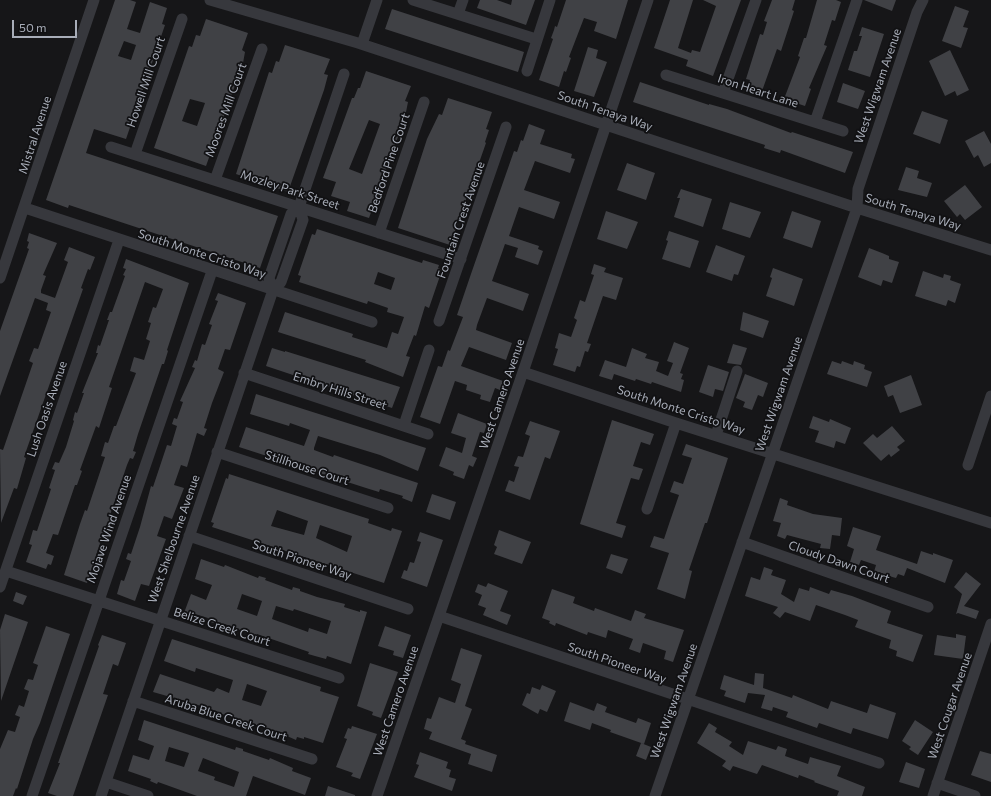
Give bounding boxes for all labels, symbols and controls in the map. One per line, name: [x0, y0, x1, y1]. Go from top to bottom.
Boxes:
scale bar: [14, 12, 79, 38]
text: 50 m: [19, 20, 47, 34]
street label: West Wigwam Avenue: [852, 27, 904, 145]
street label: Howell Mill Court: [124, 35, 168, 129]
street label: Moores Mill Court: [202, 61, 250, 159]
street label: Iron Heart Lane: [716, 71, 800, 111]
street label: South Tenaya Way: [556, 88, 654, 134]
street label: Mistral Avenue: [16, 94, 54, 176]
street label: Bedford Pine Court: [365, 111, 413, 215]
street label: Fountain Crest Avenue: [434, 160, 488, 280]
street label: Mozley Park Street: [238, 167, 342, 213]
street label: South Tenaya Way: [863, 191, 963, 233]
street label: South Monte Cristo Way: [136, 226, 268, 282]
street label: West Wigwam Avenue: [753, 335, 805, 453]
street label: West Camero Avenue: [476, 337, 528, 451]
street label: Lush Oasis Avenue: [24, 359, 70, 459]
street label: Embry Hills Street: [291, 369, 389, 413]
street label: South Monte Cristo Way: [615, 382, 747, 438]
street label: Stillhouse Court: [263, 448, 351, 488]
street label: Mojave Wind Avenue: [84, 473, 134, 585]
street label: West Shelbourne Avenue: [145, 473, 203, 605]
street label: South Pioneer Way: [251, 537, 353, 583]
street label: Cloudy Dawn Court: [786, 538, 892, 586]
street label: Belize Creek Court: [172, 605, 272, 649]
street label: South Pioneer Way: [566, 639, 668, 687]
street label: West Wigwam Avenue: [648, 642, 700, 760]
street label: West Camero Avenue: [370, 644, 422, 758]
street label: West Cougar Avenue: [925, 651, 975, 761]
street label: Aruba Blue Creek Court: [163, 691, 289, 745]

